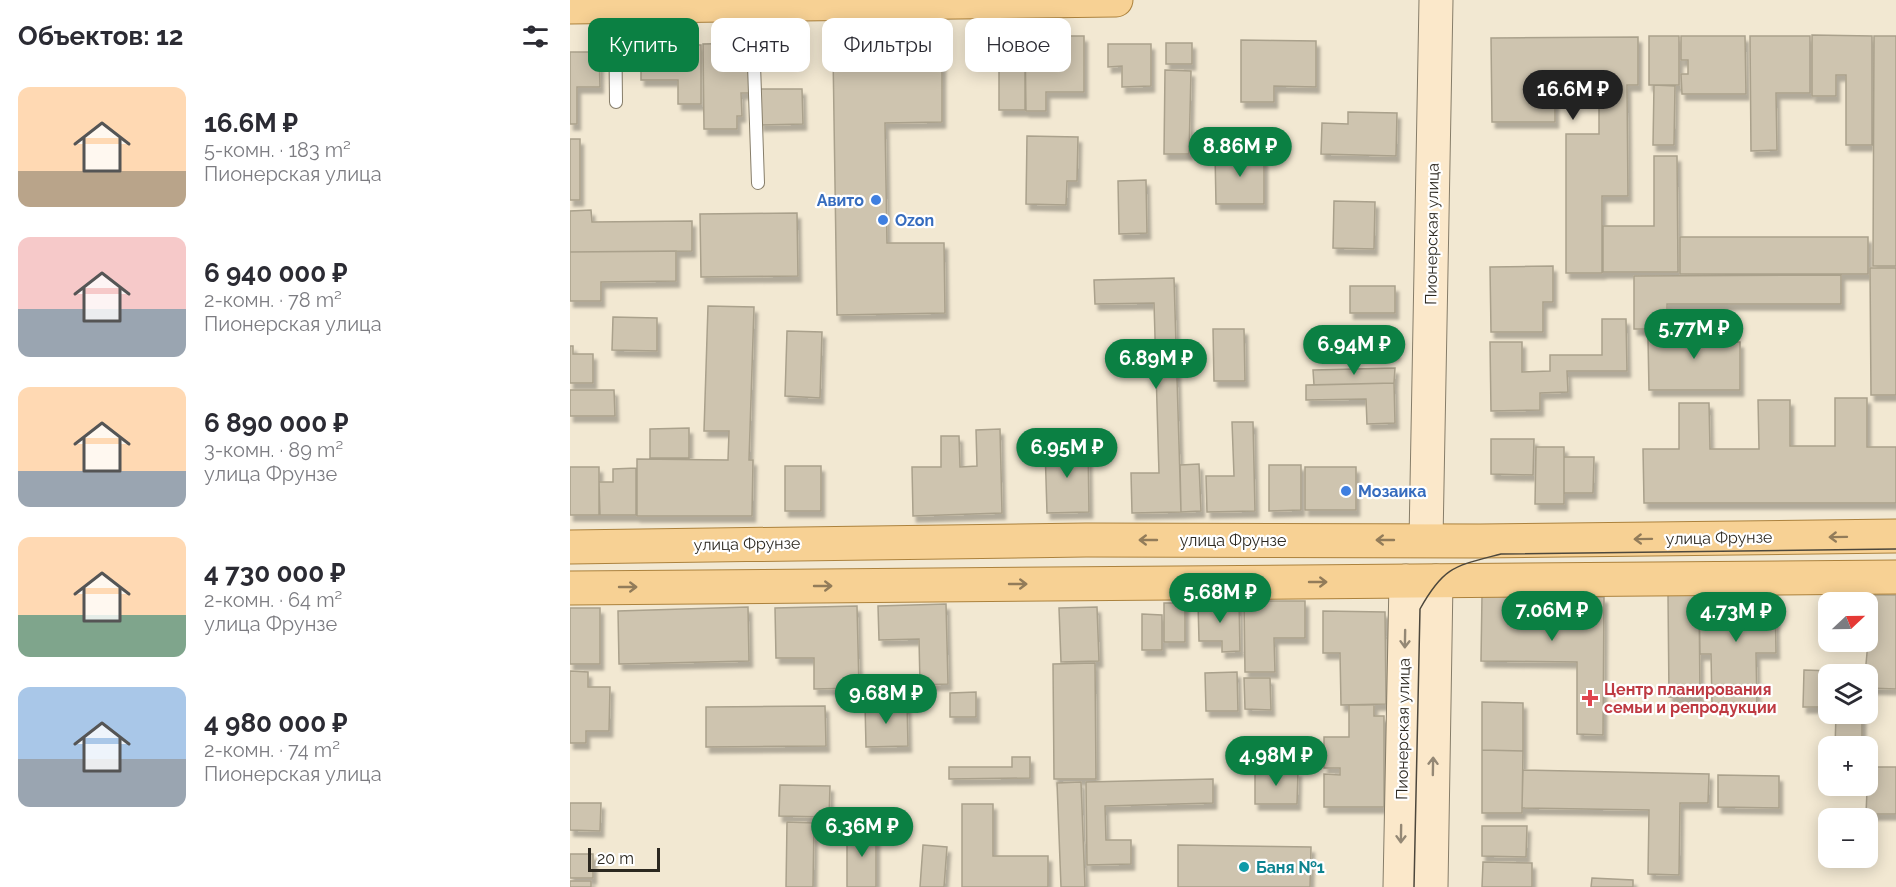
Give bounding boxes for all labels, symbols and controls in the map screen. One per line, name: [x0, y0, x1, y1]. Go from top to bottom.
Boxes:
chip: Купить: [588, 18, 699, 72]
chip: Снять: [711, 18, 810, 72]
chip: Фильтры: [822, 18, 953, 72]
chip: Новое: [965, 18, 1071, 72]
icon: filters: [519, 20, 552, 53]
text: Объектов: 12: [18, 21, 184, 51]
pin: 16.6M ₽: [1518, 70, 1628, 121]
text: 16.6M ₽: [1537, 77, 1609, 101]
text: 16.6M ₽: [204, 108, 298, 138]
icon: home: [66, 111, 138, 183]
pin: 8.86M ₽: [1185, 127, 1295, 178]
text: 8.86M ₽: [1203, 134, 1277, 158]
text: 5-комн. · 183 m²: [204, 138, 351, 162]
text: Пионерская улица: [204, 162, 382, 186]
street label: Пионерская улица: [1421, 163, 1443, 305]
place label: Авито: [817, 191, 864, 210]
marker: Авито: [869, 193, 883, 207]
place label: Ozon: [895, 211, 934, 230]
marker: Ozon: [876, 213, 890, 227]
text: 6 940 000 ₽: [204, 258, 348, 288]
icon: home: [66, 261, 138, 333]
text: 2-комн. · 78 m²: [204, 288, 342, 312]
pin: 5.77M ₽: [1639, 309, 1749, 360]
text: Пионерская улица: [204, 312, 382, 336]
text: 5.77M ₽: [1658, 316, 1730, 340]
pin: 6.94M ₽: [1299, 325, 1409, 376]
text: 6.94M ₽: [1317, 332, 1391, 356]
pin: 6.89M ₽: [1101, 339, 1211, 390]
text: 6.89M ₽: [1119, 346, 1193, 370]
text: 6 890 000 ₽: [204, 408, 348, 438]
icon: home: [66, 411, 138, 483]
pin: 6.95M ₽: [1012, 428, 1122, 479]
text: 6.95M ₽: [1030, 435, 1104, 459]
text: 3-комн. · 89 m²: [204, 438, 343, 462]
text: улица Фрунзе: [204, 462, 337, 486]
place label: Мозаика: [1358, 482, 1427, 501]
marker: Мозаика: [1339, 484, 1353, 498]
street label: улица Фрунзе: [1666, 528, 1772, 548]
street label: улица Фрунзе: [1180, 531, 1286, 550]
one-way arrow: [1828, 531, 1848, 542]
one-way arrow: [1633, 533, 1653, 545]
street label: улица Фрунзе: [694, 534, 800, 554]
one-way arrow: [1138, 534, 1158, 546]
one-way arrow: [1375, 534, 1395, 546]
text: 4 730 000 ₽: [204, 558, 346, 588]
icon: home: [66, 561, 138, 633]
pin: 5.68M ₽: [1165, 573, 1275, 624]
one-way arrow: [1308, 576, 1328, 588]
one-way arrow: [1008, 578, 1028, 590]
one-way arrow: [813, 580, 833, 592]
text: 5.68M ₽: [1183, 580, 1257, 604]
one-way arrow: [618, 581, 638, 593]
text: 2-комн. · 64 m²: [204, 588, 342, 612]
pin: 7.06M ₽: [1497, 591, 1607, 642]
pin: 4.73M ₽: [1681, 592, 1791, 643]
north arrow: [1818, 592, 1878, 652]
map controls: [1818, 592, 1878, 868]
text: 7.06M ₽: [1516, 598, 1588, 622]
text: 4.73M ₽: [1700, 599, 1772, 623]
text: улица Фрунзе: [204, 612, 337, 636]
one-way arrow: [1399, 629, 1411, 649]
street label: Пионерская улица: [1392, 658, 1414, 800]
button: layers: [1818, 664, 1878, 724]
pin: 9.68M ₽: [831, 674, 941, 725]
place label: Центр планирования семьи и репродукции: [1604, 680, 1777, 717]
text: 9.68M ₽: [849, 681, 923, 705]
marker: Центр планирования семьи и репродукции: [1581, 689, 1599, 707]
text: 4 980 000 ₽: [204, 708, 348, 738]
icon: home: [66, 711, 138, 783]
pin: 4.98M ₽: [1221, 736, 1331, 787]
button: +: [1818, 736, 1878, 796]
text: 2-комн. · 74 m²: [204, 738, 340, 762]
text: 4.98M ₽: [1239, 743, 1313, 767]
one-way arrow: [1428, 756, 1439, 776]
text: Пионерская улица: [204, 762, 382, 786]
pin: 6.36M ₽: [807, 807, 917, 858]
button: −: [1818, 808, 1878, 868]
text: 6.36M ₽: [825, 814, 899, 838]
one-way arrow: [1395, 824, 1407, 844]
scale bar: [588, 845, 660, 872]
text: 20 m: [597, 849, 634, 868]
place label: Баня №1: [1256, 858, 1325, 877]
marker: Баня №1: [1237, 860, 1251, 874]

